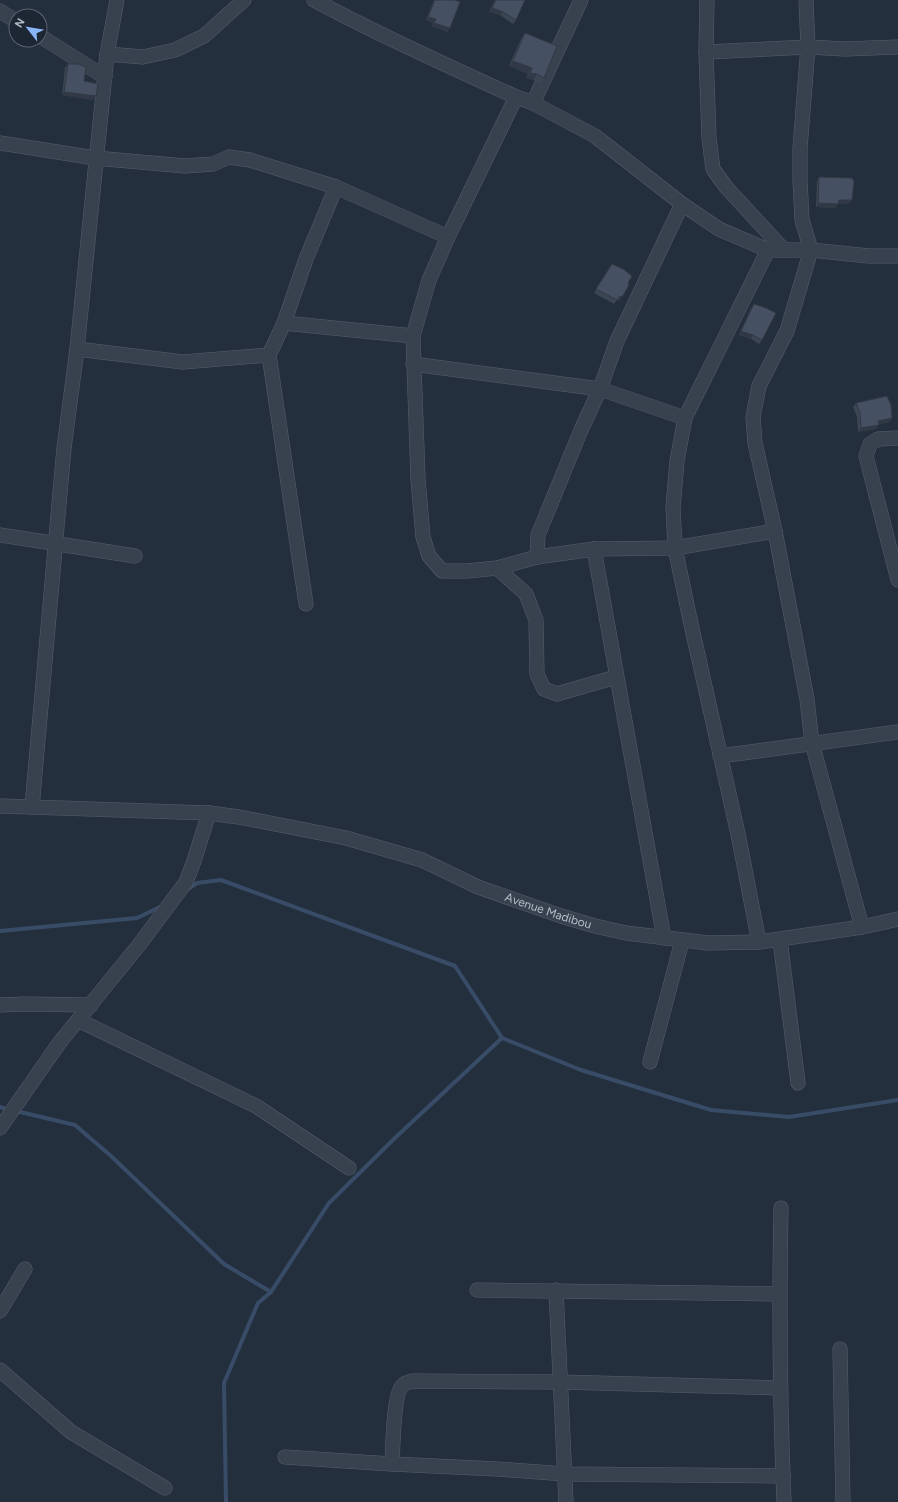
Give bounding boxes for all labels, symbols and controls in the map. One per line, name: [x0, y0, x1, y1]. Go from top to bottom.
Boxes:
north arrow: [8, 8, 48, 48]
text: N: [12, 16, 28, 30]
street label: Avenue Madibou: [503, 890, 593, 932]

